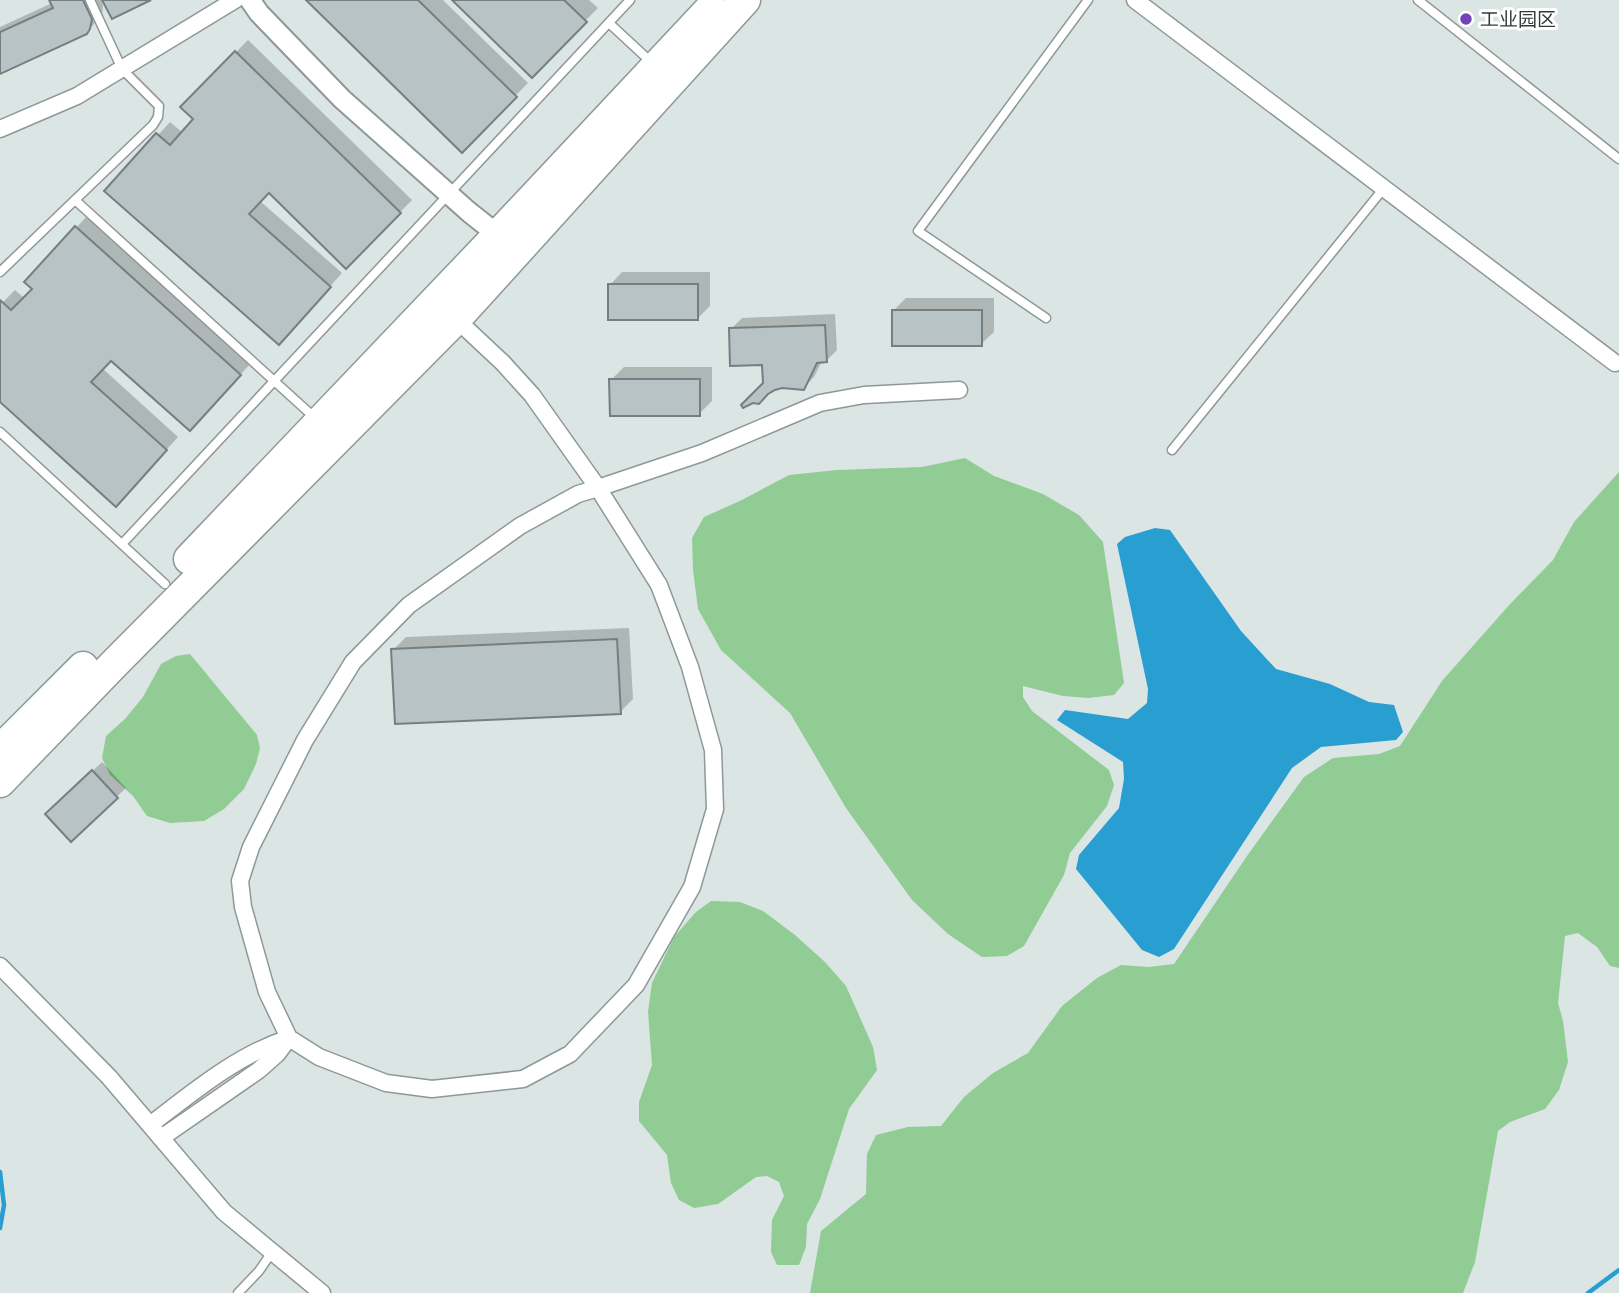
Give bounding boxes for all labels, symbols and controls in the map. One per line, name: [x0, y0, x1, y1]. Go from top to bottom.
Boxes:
place label: 工业园区: [1480, 7, 1556, 31]
marker: 工业园区: [1458, 11, 1474, 27]

